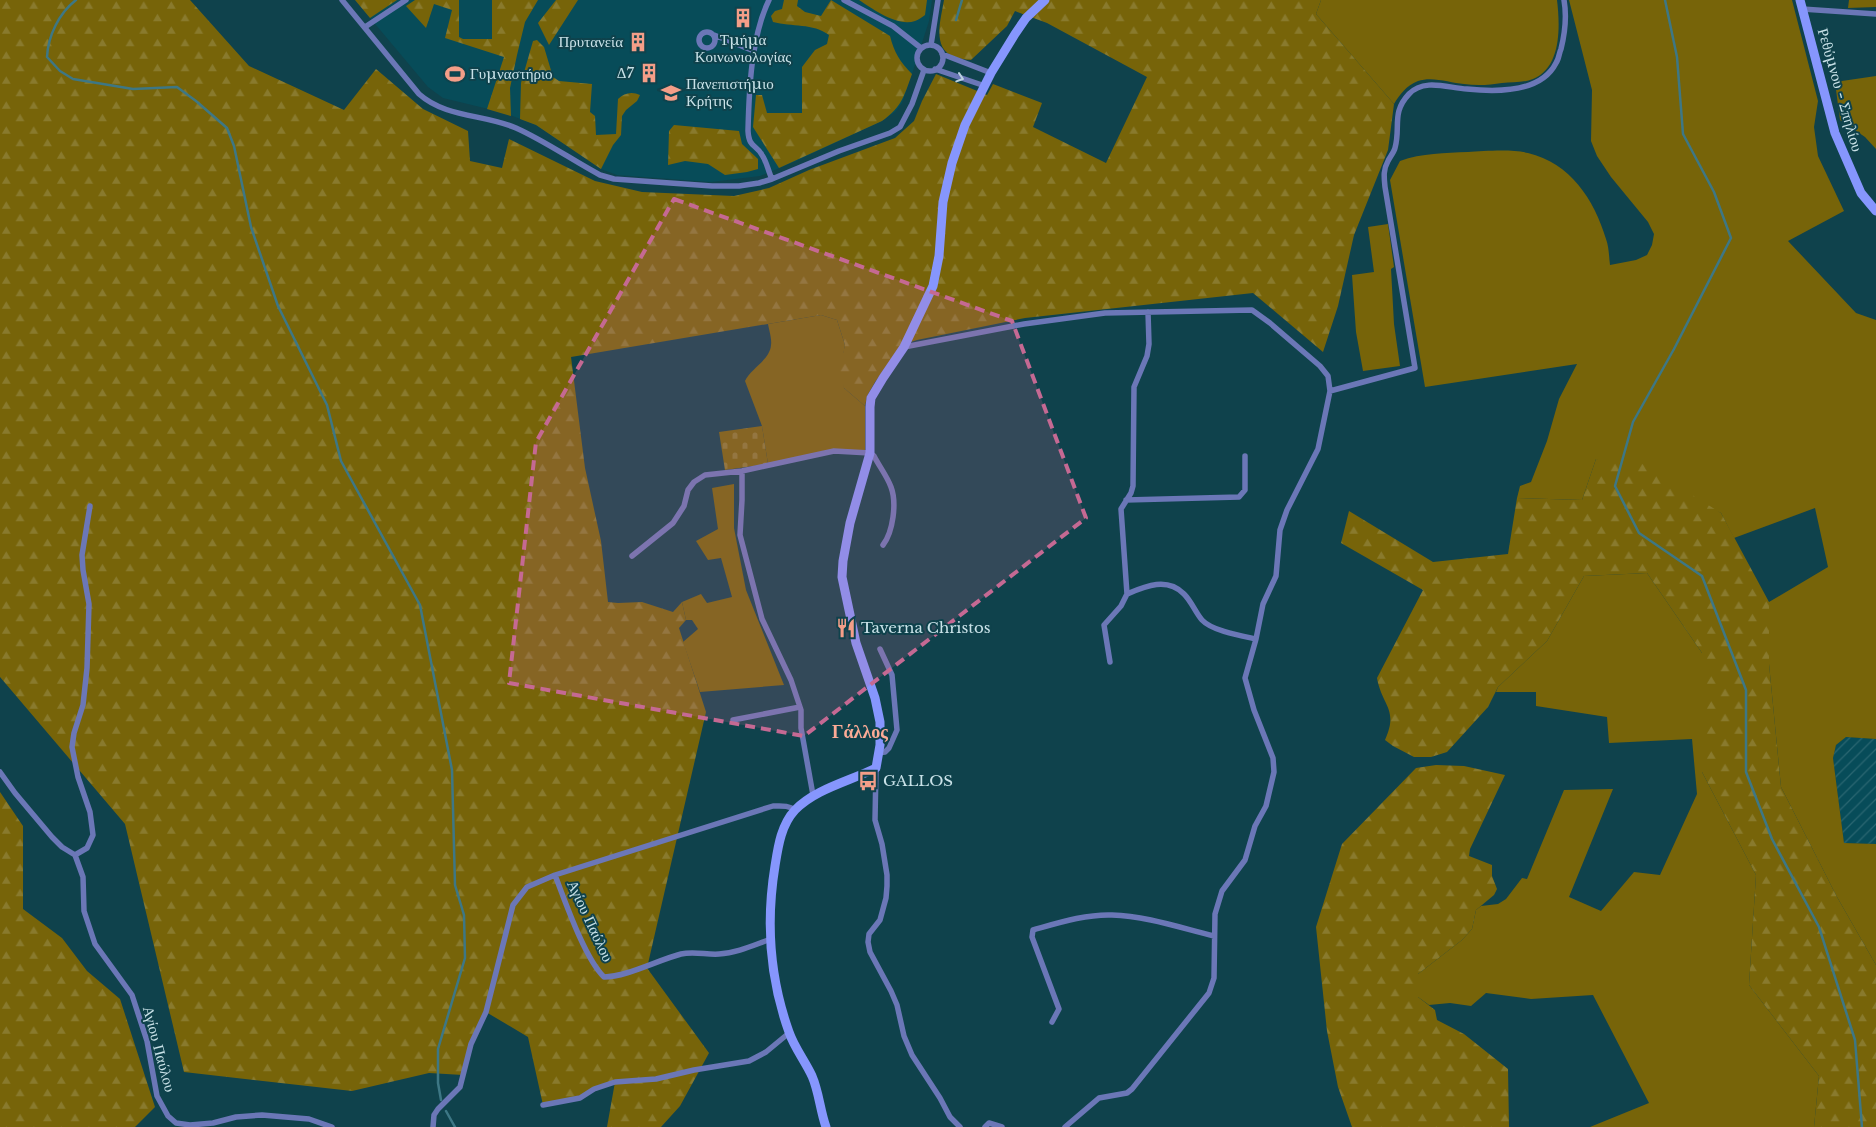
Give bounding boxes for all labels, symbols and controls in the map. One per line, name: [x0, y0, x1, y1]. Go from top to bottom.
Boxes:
building icon: Τμήμα Κοινωνιολογίας: [732, 7, 754, 29]
street label: Ρεθύμνου - Σπηλίου: [1814, 26, 1867, 154]
place label: Τμήμα Κοινωνιολογίας: [695, 30, 791, 66]
building icon: Πρυτανεία: [627, 31, 649, 53]
place label: Πρυτανεία: [558, 32, 623, 51]
building icon: Δ7: [638, 62, 660, 84]
sports icon: Γυμναστήριο: [444, 63, 466, 85]
place label: Δ7: [617, 63, 634, 82]
place label: Γυμναστήριο: [470, 64, 553, 83]
one-way arrow: [956, 72, 964, 82]
place label: Πανεπιστήμιο Κρήτης: [686, 74, 774, 110]
school or university icon: Πανεπιστήμιο Κρήτης: [660, 82, 682, 104]
restaurant icon: Taverna Christos: [835, 617, 857, 639]
place label: Taverna Christos: [861, 618, 991, 637]
district label: Γάλλος: [832, 721, 888, 743]
bus stop icon: GALLOS: [857, 770, 879, 792]
place label: GALLOS: [883, 771, 953, 790]
street label: Αγίου Παύλου: [563, 877, 618, 965]
street label: Αγίου Παύλου: [139, 1004, 180, 1094]

